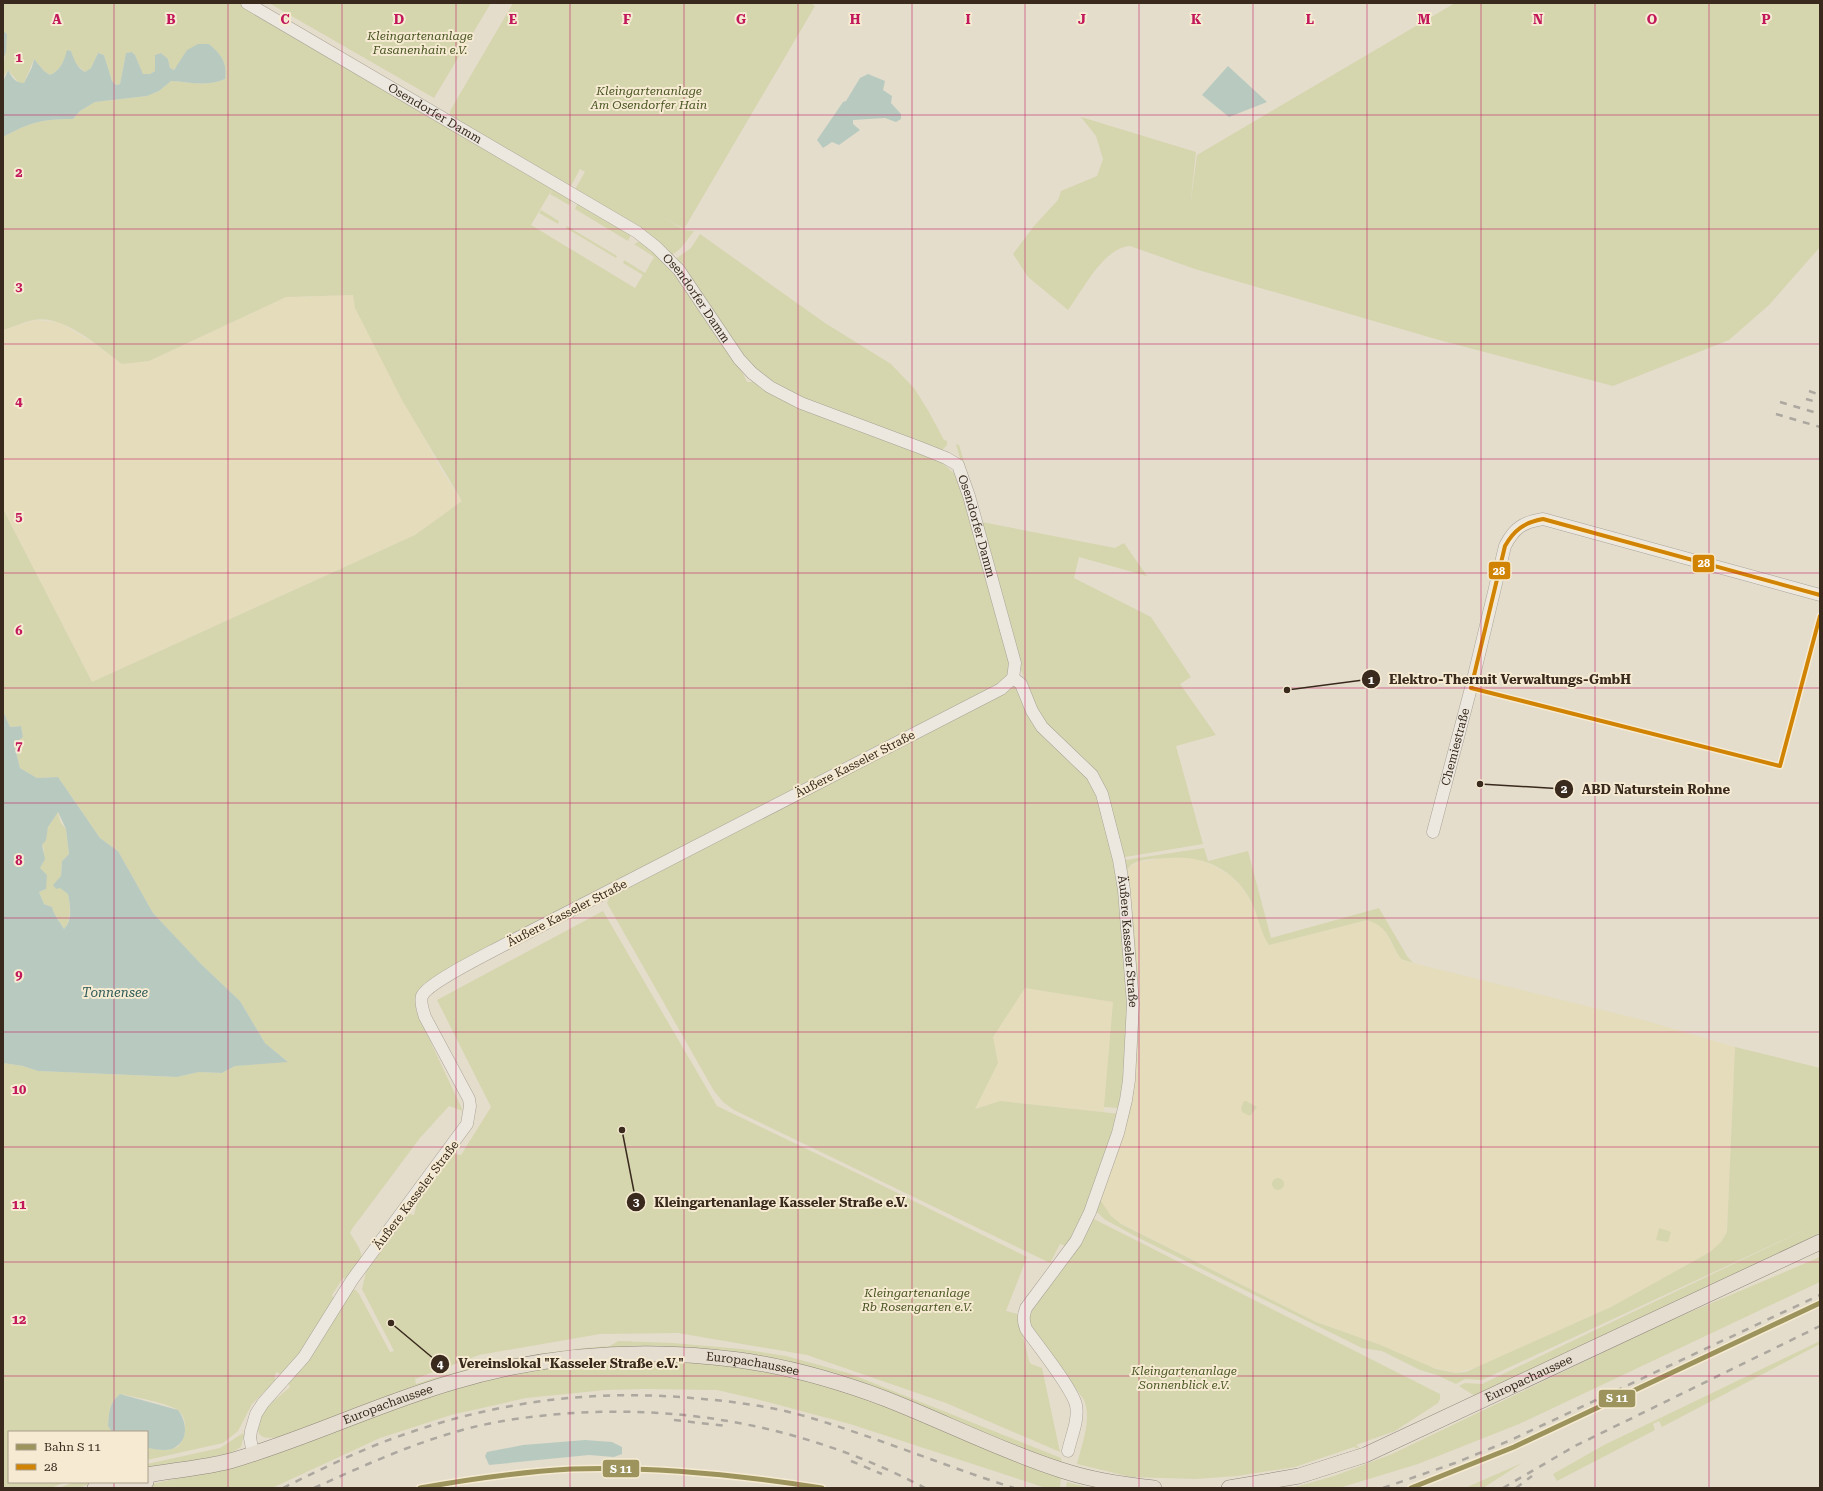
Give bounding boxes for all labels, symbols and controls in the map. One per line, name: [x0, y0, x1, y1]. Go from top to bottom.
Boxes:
text: A: [52, 12, 62, 27]
text: B: [166, 12, 176, 27]
text: C: [280, 12, 290, 27]
text: D: [394, 12, 404, 27]
text: E: [509, 12, 517, 27]
text: F: [623, 12, 631, 27]
text: G: [736, 12, 746, 27]
text: H: [850, 12, 861, 27]
text: I: [965, 12, 971, 27]
text: J: [1078, 12, 1086, 27]
text: K: [1191, 12, 1202, 27]
text: L: [1306, 12, 1314, 27]
text: M: [1418, 12, 1431, 27]
text: N: [1533, 12, 1543, 27]
text: O: [1647, 12, 1658, 27]
text: P: [1762, 12, 1771, 27]
park label: Kleingartenanlage Fasanenhain e.V.: [366, 29, 473, 57]
text: 1: [15, 50, 23, 65]
street label: Osendorfer Damm: [386, 80, 484, 146]
park label: Kleingartenanlage Am Osendorfer Hain: [590, 84, 707, 112]
text: 2: [15, 165, 23, 180]
street label: Osendorfer Damm: [660, 251, 733, 345]
text: 3: [15, 279, 23, 294]
text: 4: [15, 394, 23, 409]
street label: Osendorfer Damm: [955, 473, 998, 579]
text: 5: [15, 509, 23, 524]
line badge: 28: [1692, 554, 1715, 573]
text: 28: [1698, 557, 1710, 570]
line badge: 28: [1488, 561, 1511, 580]
text: 28: [1493, 565, 1505, 578]
text: 6: [15, 623, 23, 638]
callout: Elektro-Thermit Verwaltungs-GmbH: [1361, 667, 1639, 692]
text: Elektro-Thermit Verwaltungs-GmbH: [1389, 672, 1631, 687]
text: 1: [1368, 673, 1375, 687]
street label: Chemiestraße: [1438, 706, 1473, 787]
street label: Äußere Kasseler Straße: [793, 727, 918, 800]
text: 7: [15, 738, 23, 753]
callout: ABD Naturstein Rohne: [1554, 777, 1739, 802]
text: 2: [1561, 782, 1568, 796]
text: ABD Naturstein Rohne: [1582, 782, 1731, 797]
text: 8: [15, 853, 23, 868]
street label: Äußere Kasseler Straße: [1115, 874, 1140, 1008]
street label: Äußere Kasseler Straße: [505, 876, 630, 949]
text: 9: [15, 967, 23, 982]
water label: Tonnensee: [82, 985, 148, 1000]
text: 10: [12, 1082, 26, 1097]
street label: Äußere Kasseler Straße: [371, 1137, 462, 1252]
callout: Kleingartenanlage Kasseler Straße e.V.: [626, 1189, 915, 1214]
text: 3: [633, 1195, 640, 1209]
text: Kleingartenanlage Kasseler Straße e.V.: [654, 1195, 908, 1210]
text: 11: [12, 1197, 26, 1212]
park label: Kleingartenanlage Rb Rosengarten e.V.: [861, 1286, 972, 1314]
text: 12: [12, 1312, 26, 1327]
street label: Europachaussee: [705, 1349, 801, 1379]
callout: Vereinslokal "Kasseler Straße e.V.": [430, 1351, 692, 1376]
street label: Europachaussee: [1483, 1352, 1575, 1405]
text: Vereinslokal "Kasseler Straße e.V.": [458, 1356, 684, 1371]
text: 4: [437, 1357, 444, 1371]
park label: Kleingartenanlage Sonnenblick e.V.: [1130, 1364, 1237, 1392]
street label: Europachaussee: [341, 1382, 435, 1427]
line badge: S 11: [1598, 1389, 1636, 1408]
text: S 11: [1606, 1392, 1628, 1405]
legend: [8, 1431, 148, 1483]
text: Bahn S 11: [44, 1440, 101, 1454]
line badge: S 11: [602, 1459, 640, 1478]
text: 28: [44, 1460, 58, 1474]
text: S 11: [610, 1463, 632, 1476]

